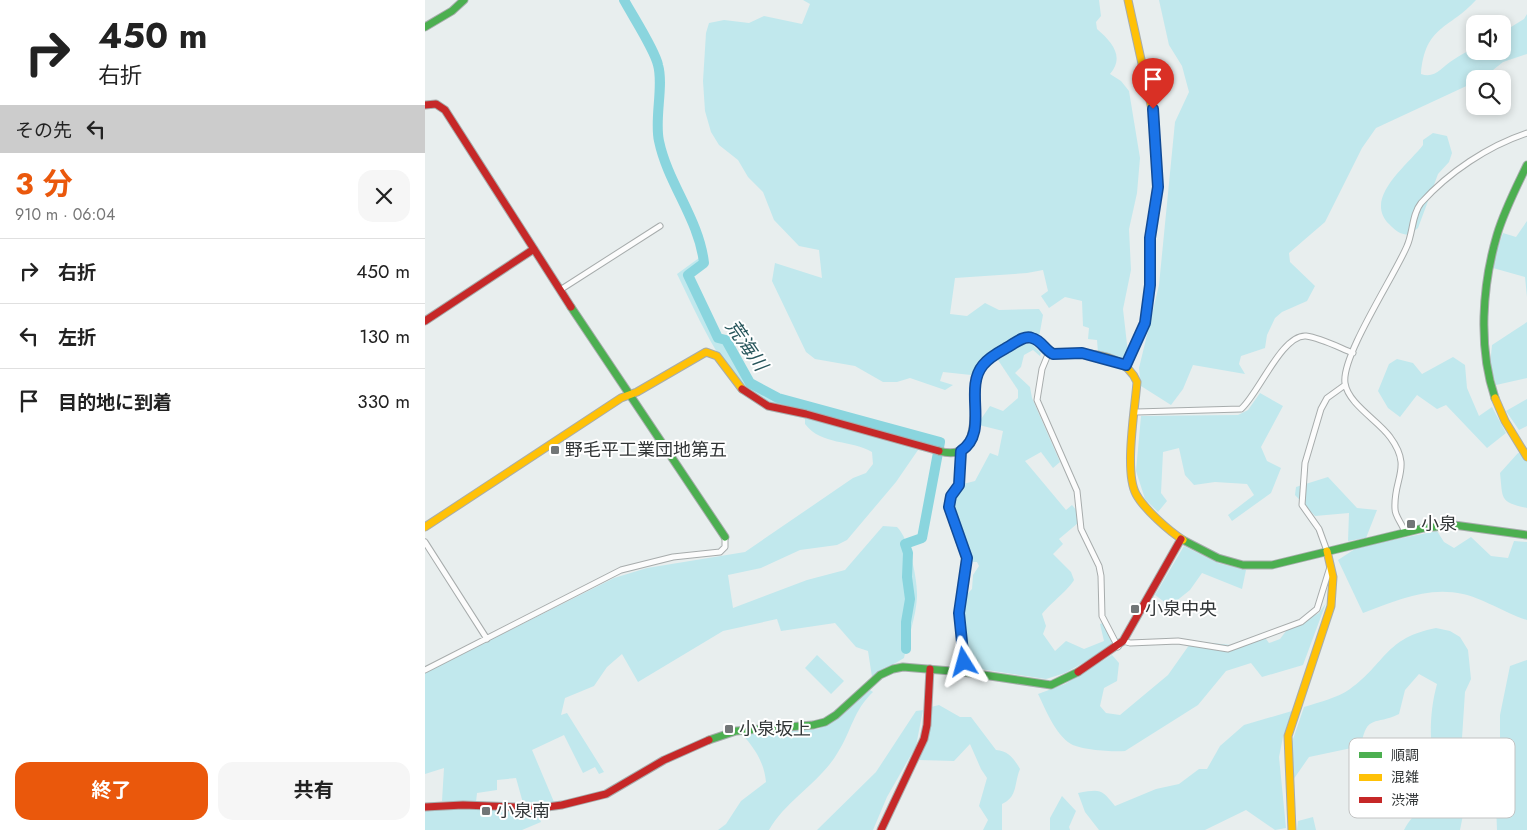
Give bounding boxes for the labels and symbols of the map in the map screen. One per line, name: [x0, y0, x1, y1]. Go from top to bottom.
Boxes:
pin: [1132, 58, 1174, 109]
water label: 荒海川: [719, 314, 775, 378]
place label: 野毛平工業団地第五: [565, 437, 727, 463]
marker: 野毛平工業団地第五: [549, 444, 561, 456]
place label: 小泉: [1421, 511, 1457, 537]
marker: 小泉: [1405, 518, 1417, 530]
place label: 小泉中央: [1145, 596, 1217, 622]
marker: 小泉中央: [1129, 603, 1141, 615]
position arrow: [937, 635, 989, 687]
place label: 小泉坂上: [739, 716, 811, 742]
marker: 小泉坂上: [723, 723, 735, 735]
legend: [1349, 738, 1515, 818]
text: 順調: [1391, 745, 1419, 765]
text: 混雑: [1391, 767, 1419, 787]
text: 渋滞: [1391, 790, 1419, 810]
place label: 小泉南: [496, 798, 550, 824]
marker: 小泉南: [480, 805, 492, 817]

